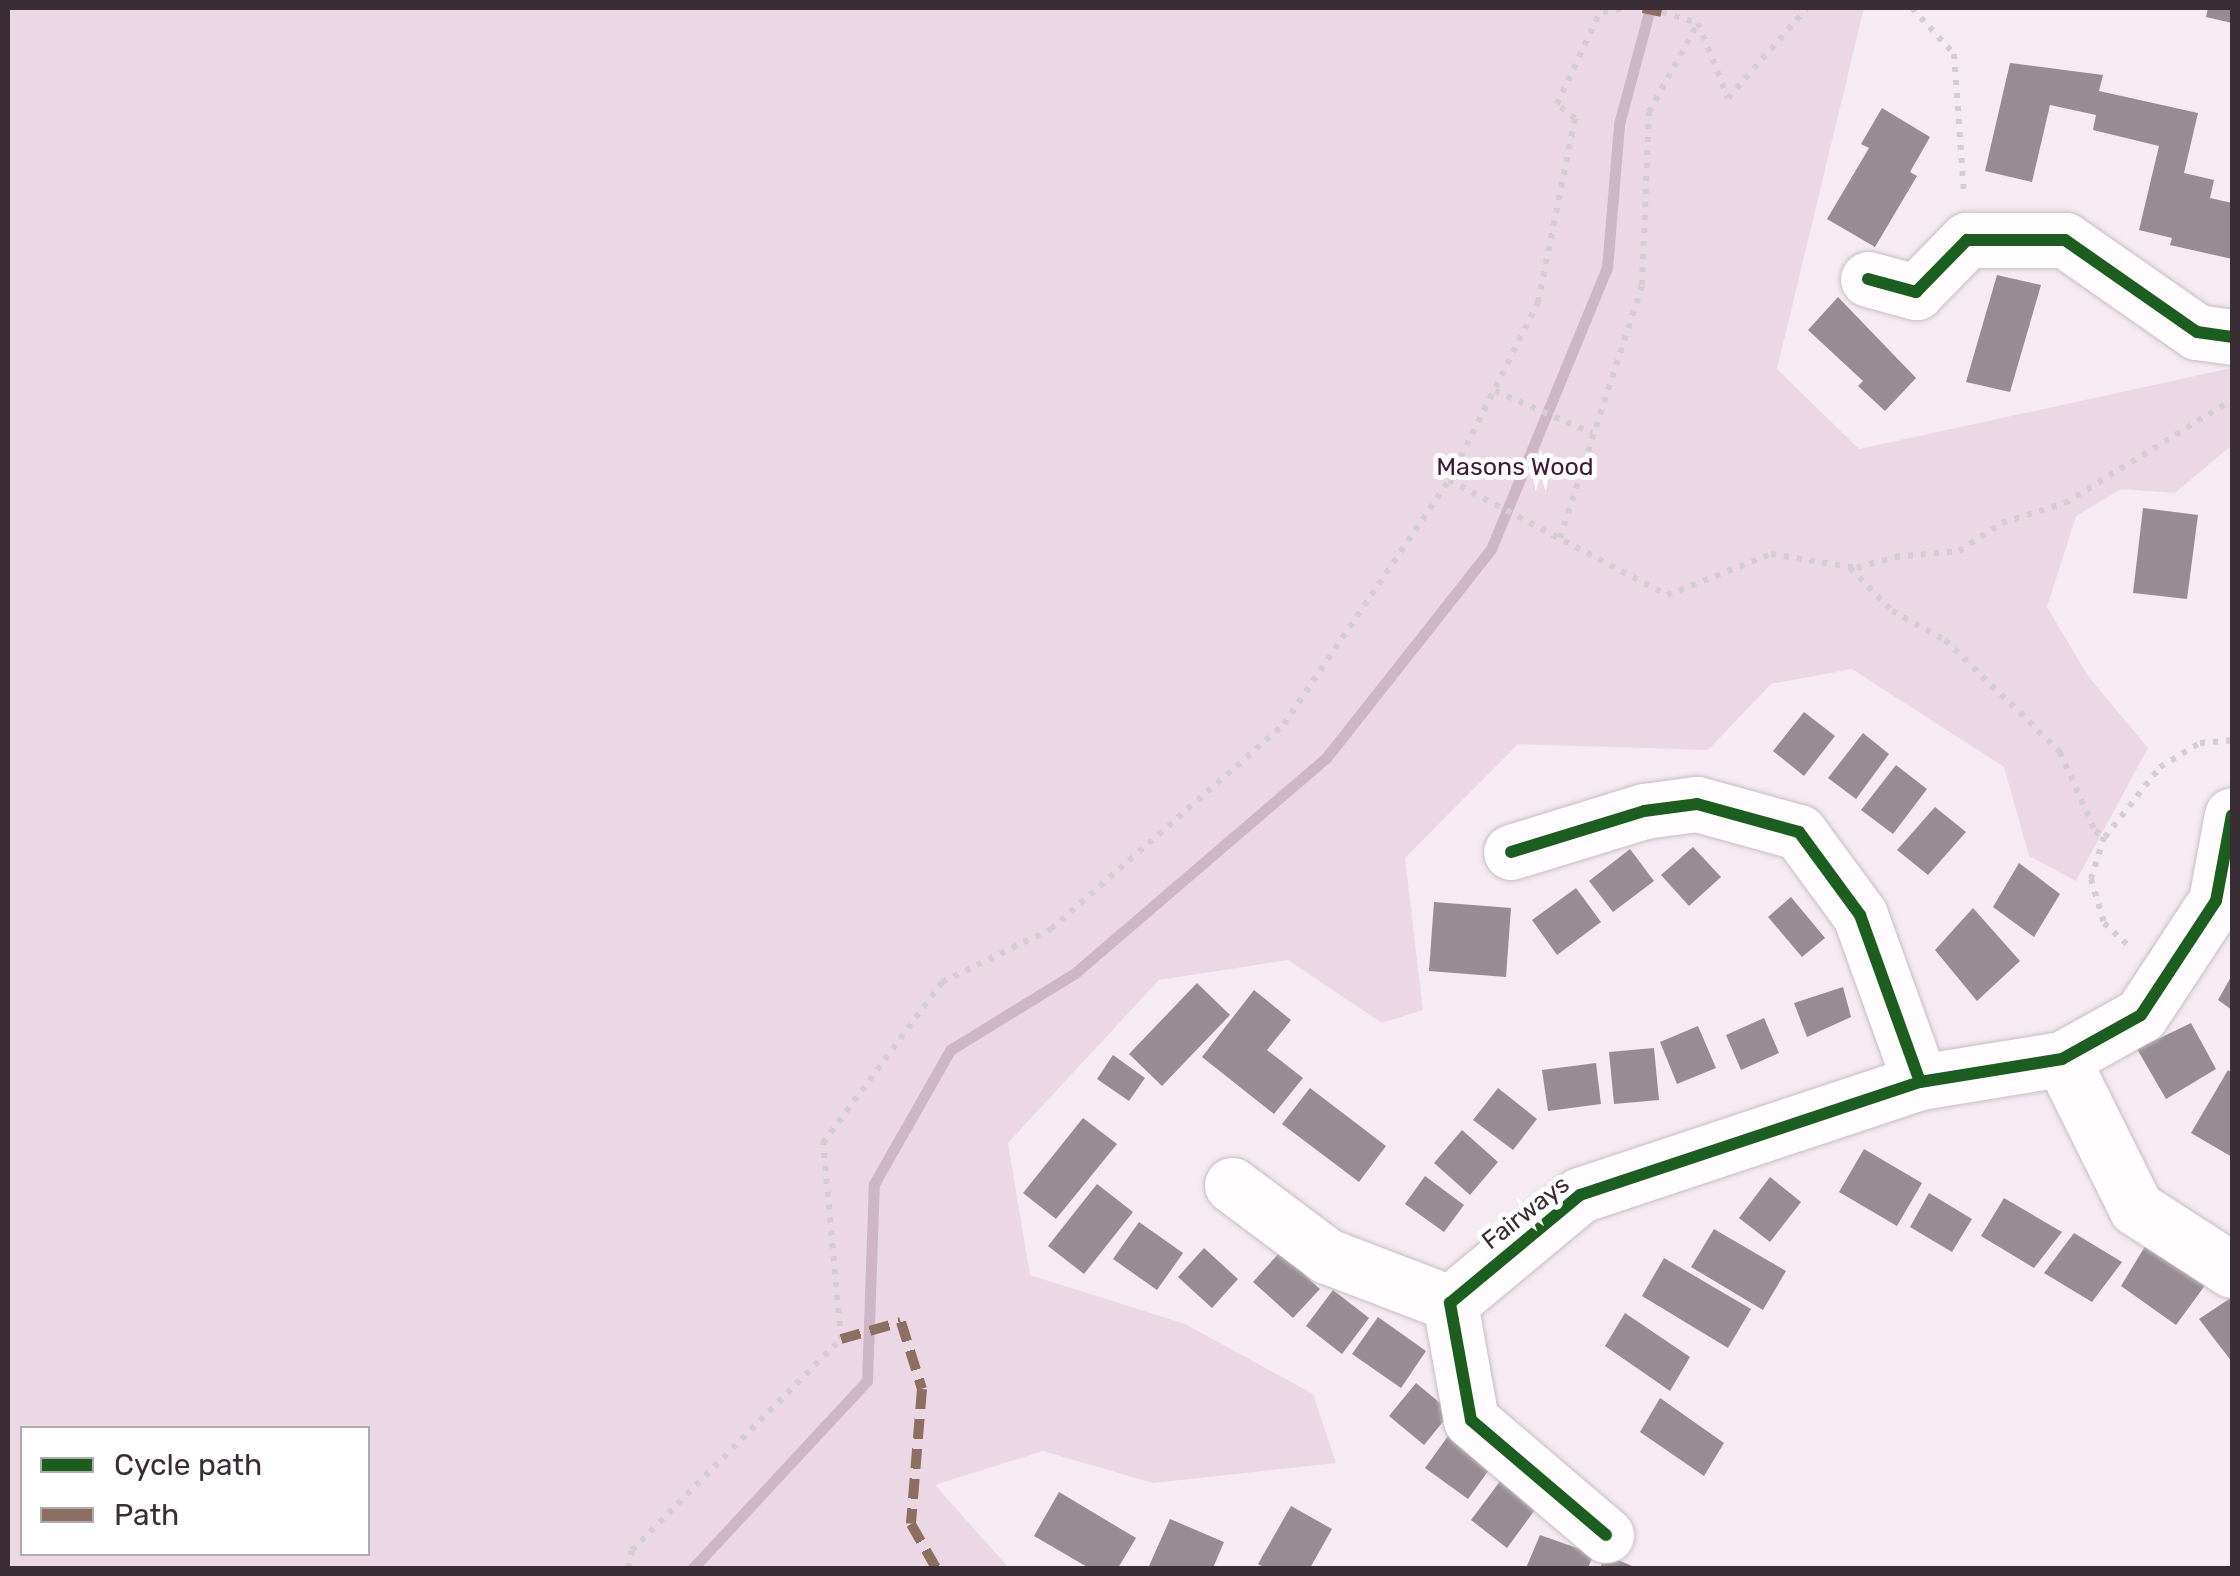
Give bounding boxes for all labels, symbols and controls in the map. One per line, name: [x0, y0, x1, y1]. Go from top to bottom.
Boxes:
park label: Masons Wood: [1436, 452, 1594, 482]
street label: Fairways: [1476, 1170, 1576, 1256]
legend: [20, 1426, 370, 1556]
text: Cycle path: [114, 1447, 262, 1483]
text: Path: [114, 1497, 179, 1533]

